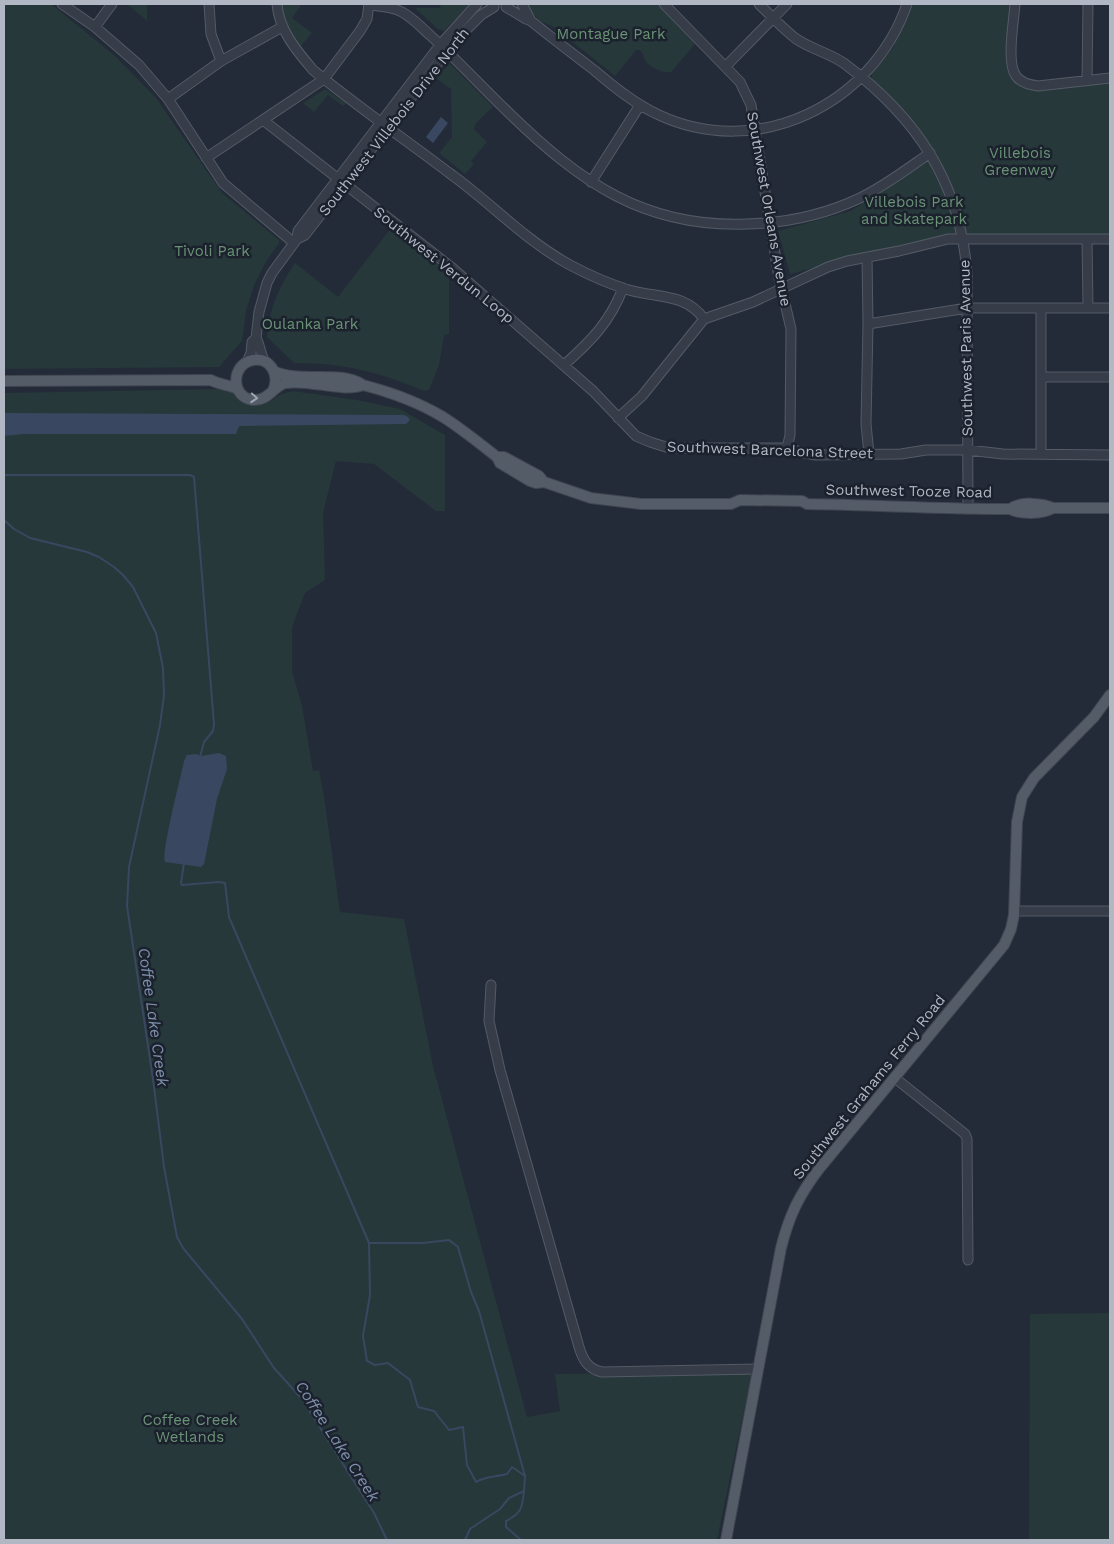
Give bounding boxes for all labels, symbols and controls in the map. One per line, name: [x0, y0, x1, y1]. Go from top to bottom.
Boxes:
street label: Southwest Villebois Drive North: [315, 24, 473, 220]
park label: Montague Park: [557, 25, 666, 43]
street label: Southwest Orleans Avenue: [743, 110, 795, 308]
park label: Villebois Greenway: [984, 144, 1056, 179]
park label: Villebois Park and Skatepark: [861, 193, 967, 228]
street label: Southwest Verdun Loop: [370, 203, 518, 327]
park label: Tivoli Park: [174, 242, 250, 260]
street label: Southwest Paris Avenue: [955, 259, 977, 437]
park label: Oulanka Park: [262, 315, 359, 333]
one-way arrow: [251, 392, 259, 403]
street label: Southwest Barcelona Street: [667, 437, 874, 463]
street label: Southwest Tooze Road: [825, 481, 993, 501]
water label: Coffee Lake Creek: [134, 946, 173, 1089]
street label: Southwest Grahams Ferry Road: [789, 991, 949, 1183]
water label: Coffee Lake Creek: [292, 1377, 384, 1506]
park label: Coffee Creek Wetlands: [142, 1411, 238, 1446]

